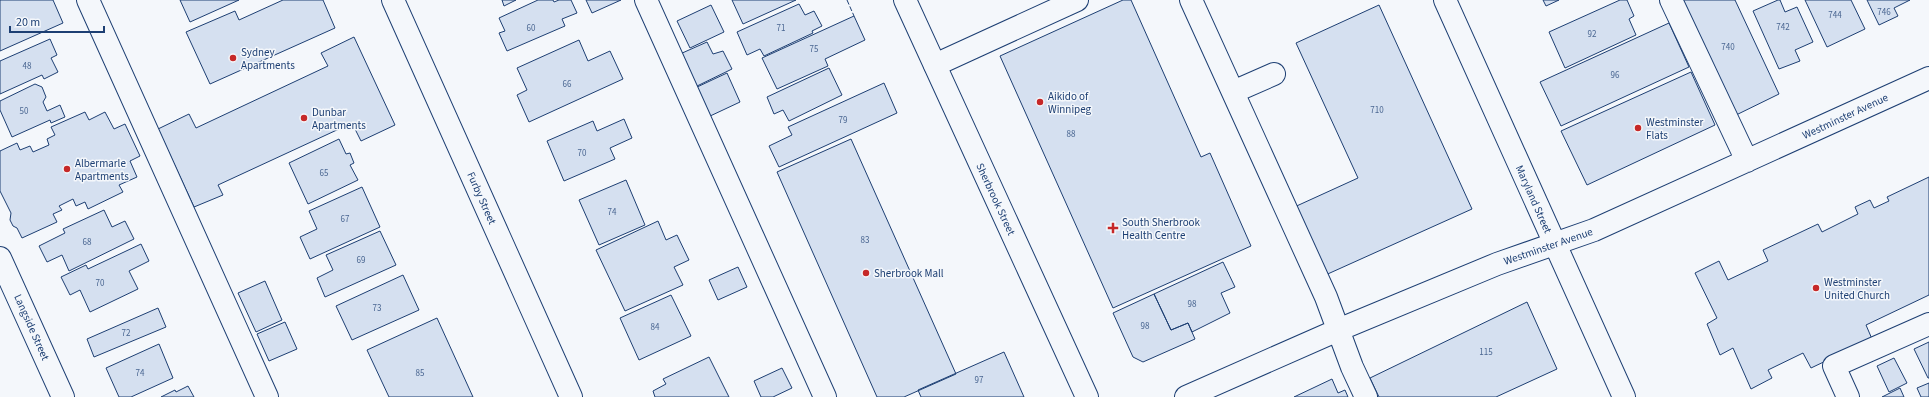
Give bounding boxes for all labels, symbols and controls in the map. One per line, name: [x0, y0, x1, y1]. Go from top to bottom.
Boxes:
house number: 746: [1877, 6, 1891, 19]
scale bar: [10, 8, 104, 34]
house number: 744: [1828, 9, 1842, 22]
text: 20 m: [16, 14, 40, 31]
house number: 742: [1776, 21, 1790, 34]
house number: 60: [527, 22, 536, 35]
house number: 71: [777, 22, 785, 35]
house number: 92: [1588, 28, 1597, 41]
house number: 740: [1721, 41, 1735, 54]
house number: 75: [810, 43, 819, 56]
place label: Sydney Apartments: [241, 45, 295, 73]
marker: Sydney Apartments: [228, 53, 238, 63]
house number: 48: [23, 60, 32, 73]
house number: 96: [1611, 69, 1620, 82]
house number: 66: [563, 78, 572, 91]
place label: Aikido of Winnipeg: [1048, 89, 1092, 117]
street label: Westminster Avenue: [1800, 90, 1891, 143]
marker: Aikido of Winnipeg: [1035, 97, 1045, 107]
house number: 710: [1370, 104, 1384, 117]
house number: 50: [20, 105, 29, 118]
place label: Dunbar Apartments: [312, 105, 366, 133]
marker: Dunbar Apartments: [299, 113, 309, 123]
house number: 79: [839, 114, 848, 127]
place label: Westminster Flats: [1646, 115, 1703, 143]
marker: Westminster Flats: [1633, 123, 1643, 133]
house number: 88: [1067, 128, 1076, 141]
house number: 70: [578, 147, 587, 160]
place label: Albermarle Apartments: [75, 156, 129, 184]
street label: Sherbrook Street: [972, 161, 1019, 238]
street label: Maryland Street: [1512, 163, 1555, 236]
marker: Albermarle Apartments: [62, 164, 72, 174]
house number: 65: [320, 167, 329, 180]
street label: Furby Street: [463, 170, 500, 227]
house number: 74: [608, 206, 617, 219]
house number: 67: [341, 213, 350, 226]
place label: South Sherbrook Health Centre: [1122, 215, 1201, 243]
marker: South Sherbrook Health Centre: [1107, 222, 1119, 234]
street label: Westminster Avenue: [1502, 224, 1595, 269]
house number: 83: [861, 234, 870, 247]
house number: 68: [83, 236, 92, 249]
house number: 69: [357, 254, 366, 267]
place label: Sherbrook Mall: [874, 266, 944, 281]
marker: Sherbrook Mall: [861, 268, 871, 278]
place label: Westminster United Church: [1824, 275, 1890, 303]
house number: 70: [96, 277, 105, 290]
marker: Westminster United Church: [1811, 283, 1821, 293]
street label: Langside Street: [10, 292, 53, 363]
house number: 98: [1188, 298, 1197, 311]
house number: 73: [373, 302, 382, 315]
house number: 98: [1141, 320, 1150, 333]
house number: 84: [651, 321, 660, 334]
house number: 72: [122, 327, 131, 340]
house number: 115: [1479, 346, 1493, 359]
house number: 74: [136, 367, 145, 380]
house number: 85: [416, 367, 425, 380]
house number: 97: [975, 374, 984, 387]

